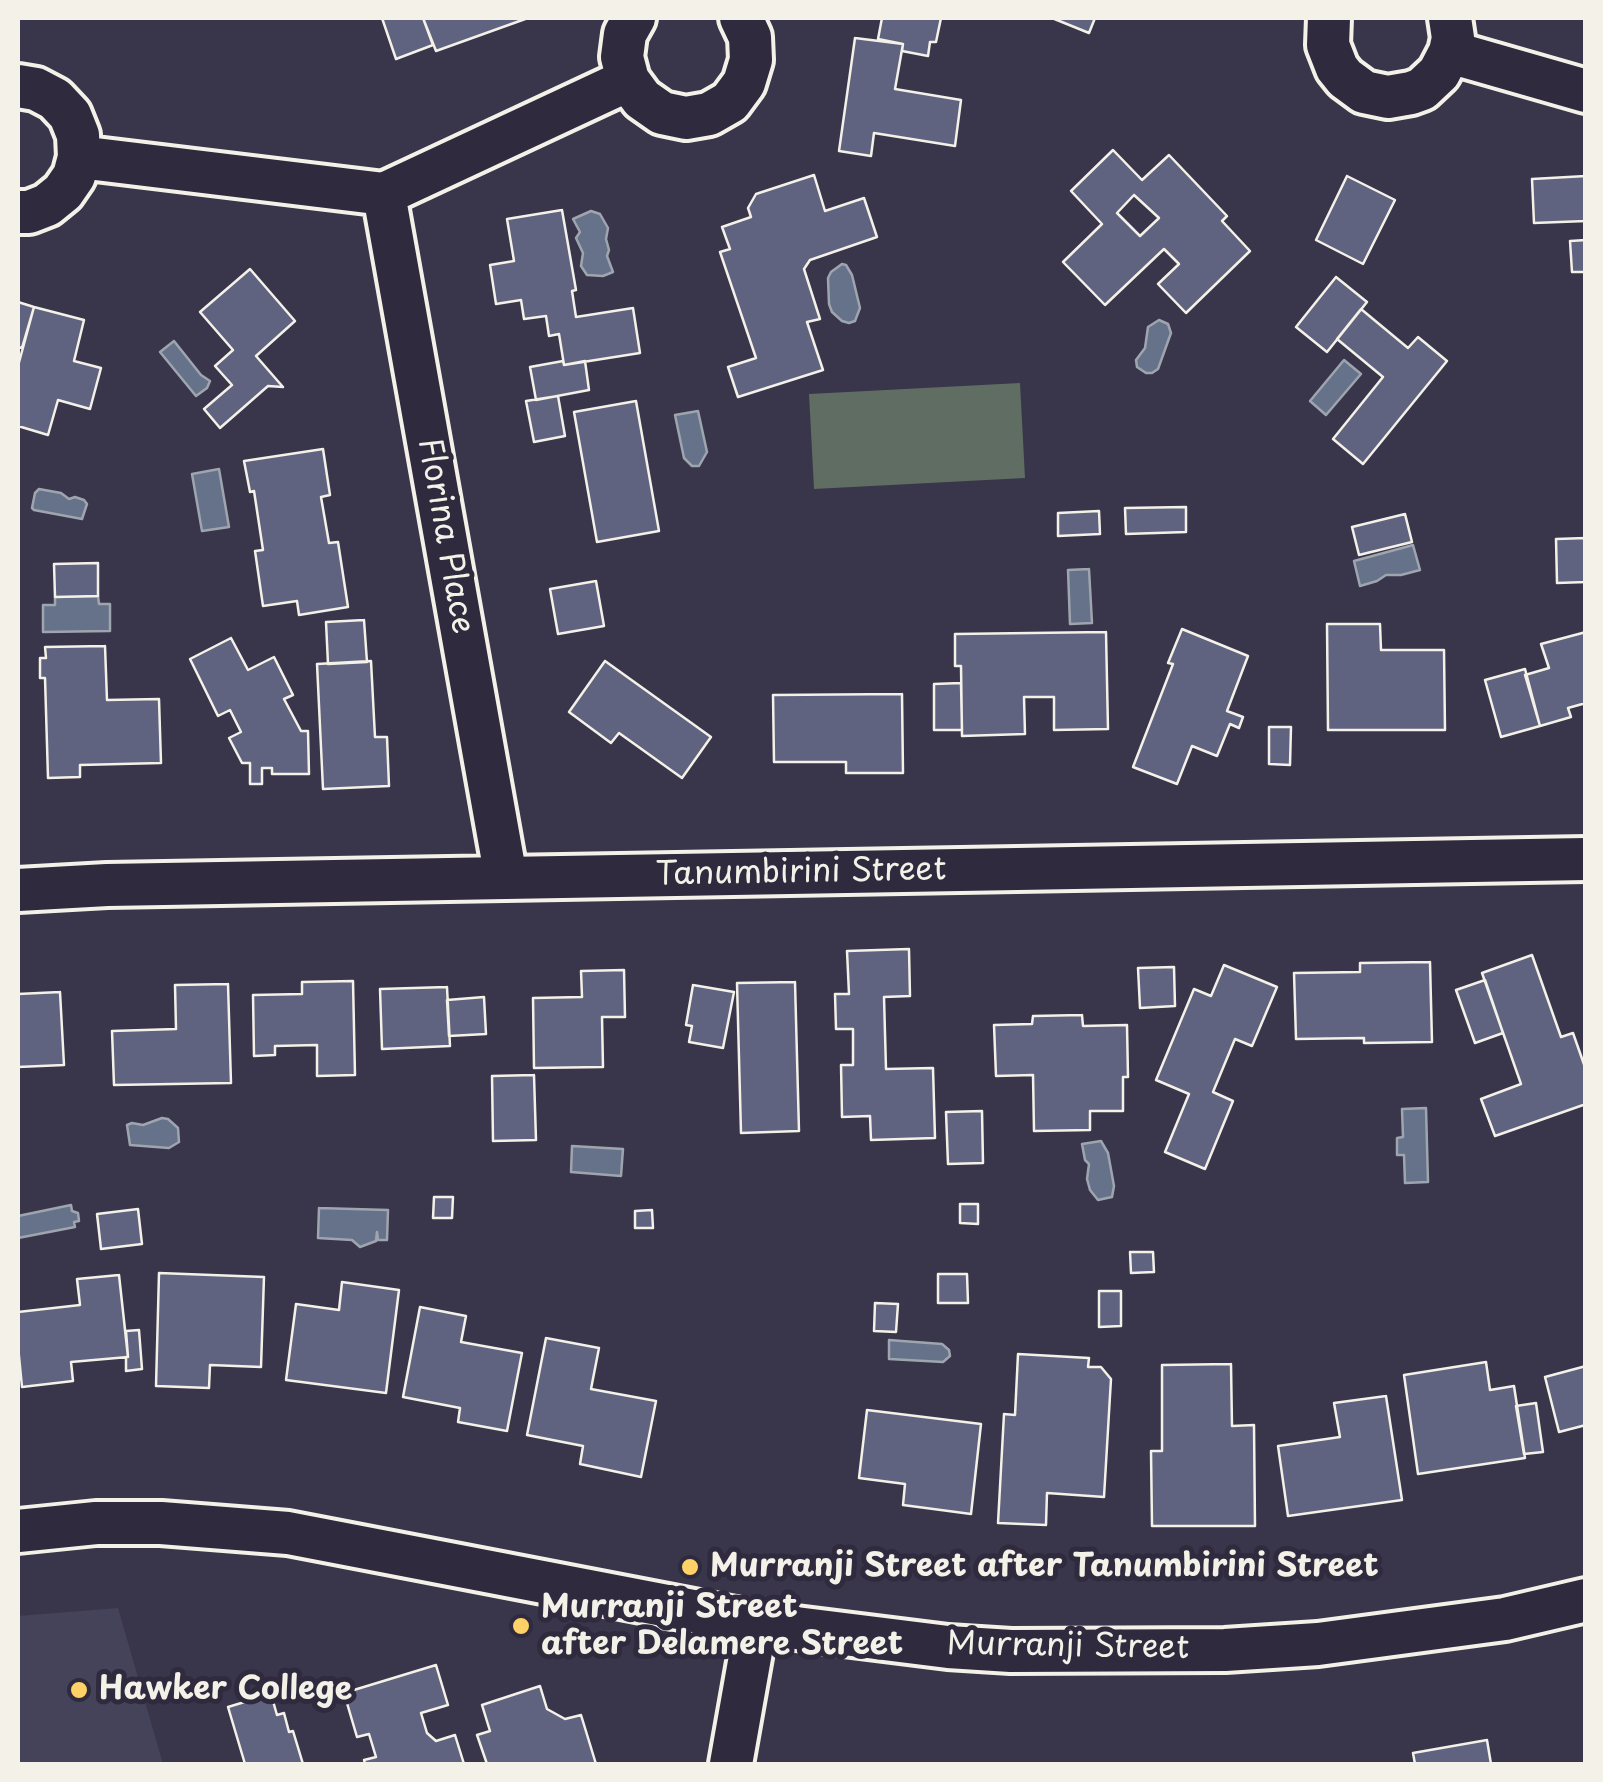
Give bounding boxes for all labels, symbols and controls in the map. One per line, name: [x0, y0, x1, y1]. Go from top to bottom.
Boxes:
street label: Florina Place: [409, 435, 481, 637]
street label: Tanumbirini Street: [655, 851, 947, 895]
place label: Murranji Street after Tanumbirini Street: [710, 1548, 1379, 1586]
marker: Murranji Street after Tanumbirini Street: [679, 1556, 701, 1578]
place label: Murranji Street after Delamere Street: [541, 1589, 903, 1664]
marker: Murranji Street after Delamere Street: [510, 1615, 532, 1637]
street label: Murranji Street: [946, 1626, 1190, 1668]
place label: Hawker College: [99, 1671, 352, 1709]
marker: Hawker College: [68, 1679, 90, 1701]

